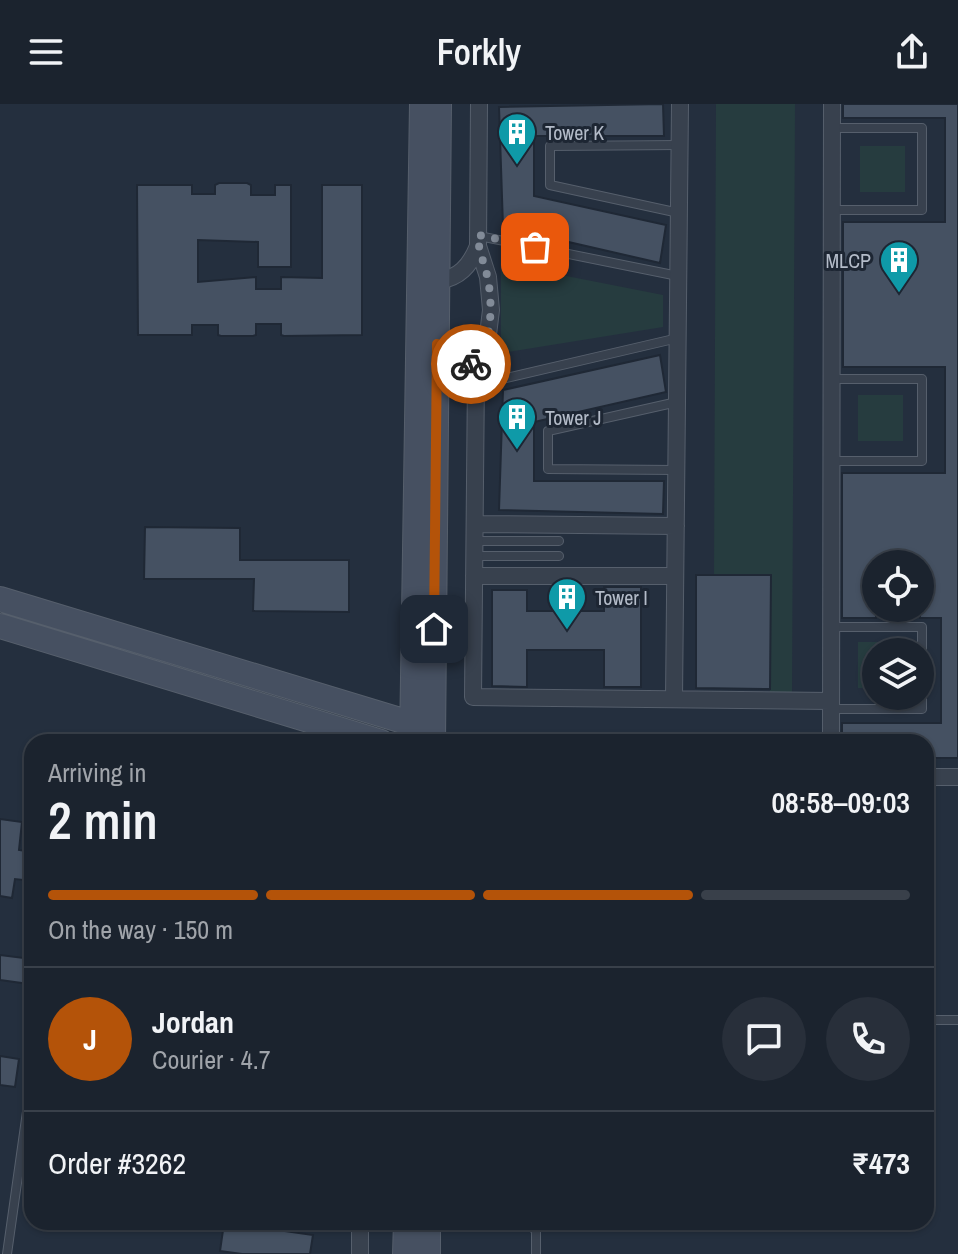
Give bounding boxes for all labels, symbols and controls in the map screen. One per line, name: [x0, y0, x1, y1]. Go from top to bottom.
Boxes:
text: Forkly: [437, 28, 521, 76]
icon: menu: [24, 30, 68, 74]
icon: share: [890, 30, 934, 74]
building icon: Tower K: [496, 111, 538, 166]
place label: Tower K: [545, 119, 604, 146]
pin: [501, 213, 569, 281]
icon: bag: [513, 225, 557, 269]
building icon: MLCP: [878, 239, 920, 294]
place label: MLCP: [825, 247, 871, 274]
courier: [431, 324, 511, 404]
icon: bike: [449, 342, 493, 386]
building icon: Tower J: [496, 396, 538, 451]
place label: Tower J: [545, 404, 602, 431]
map controls: [862, 550, 934, 710]
button: locate: [862, 550, 934, 622]
building icon: Tower I: [546, 576, 588, 631]
place label: Tower I: [595, 584, 648, 611]
pin: [400, 595, 468, 663]
icon: home: [412, 607, 456, 651]
button: layers: [862, 638, 934, 710]
text: Arriving in: [48, 755, 146, 790]
text: 08:58–09:03: [771, 782, 910, 822]
text: 2 min: [48, 785, 158, 855]
text: On the way · 150 m: [48, 912, 233, 947]
button: chat: [722, 997, 806, 1081]
button: phone: [826, 997, 910, 1081]
text: Jordan: [152, 1002, 234, 1042]
text: J: [83, 1019, 97, 1059]
text: Courier · 4.7: [152, 1042, 271, 1077]
text: Order #3262: [48, 1143, 186, 1183]
text: ₹473: [852, 1143, 910, 1183]

